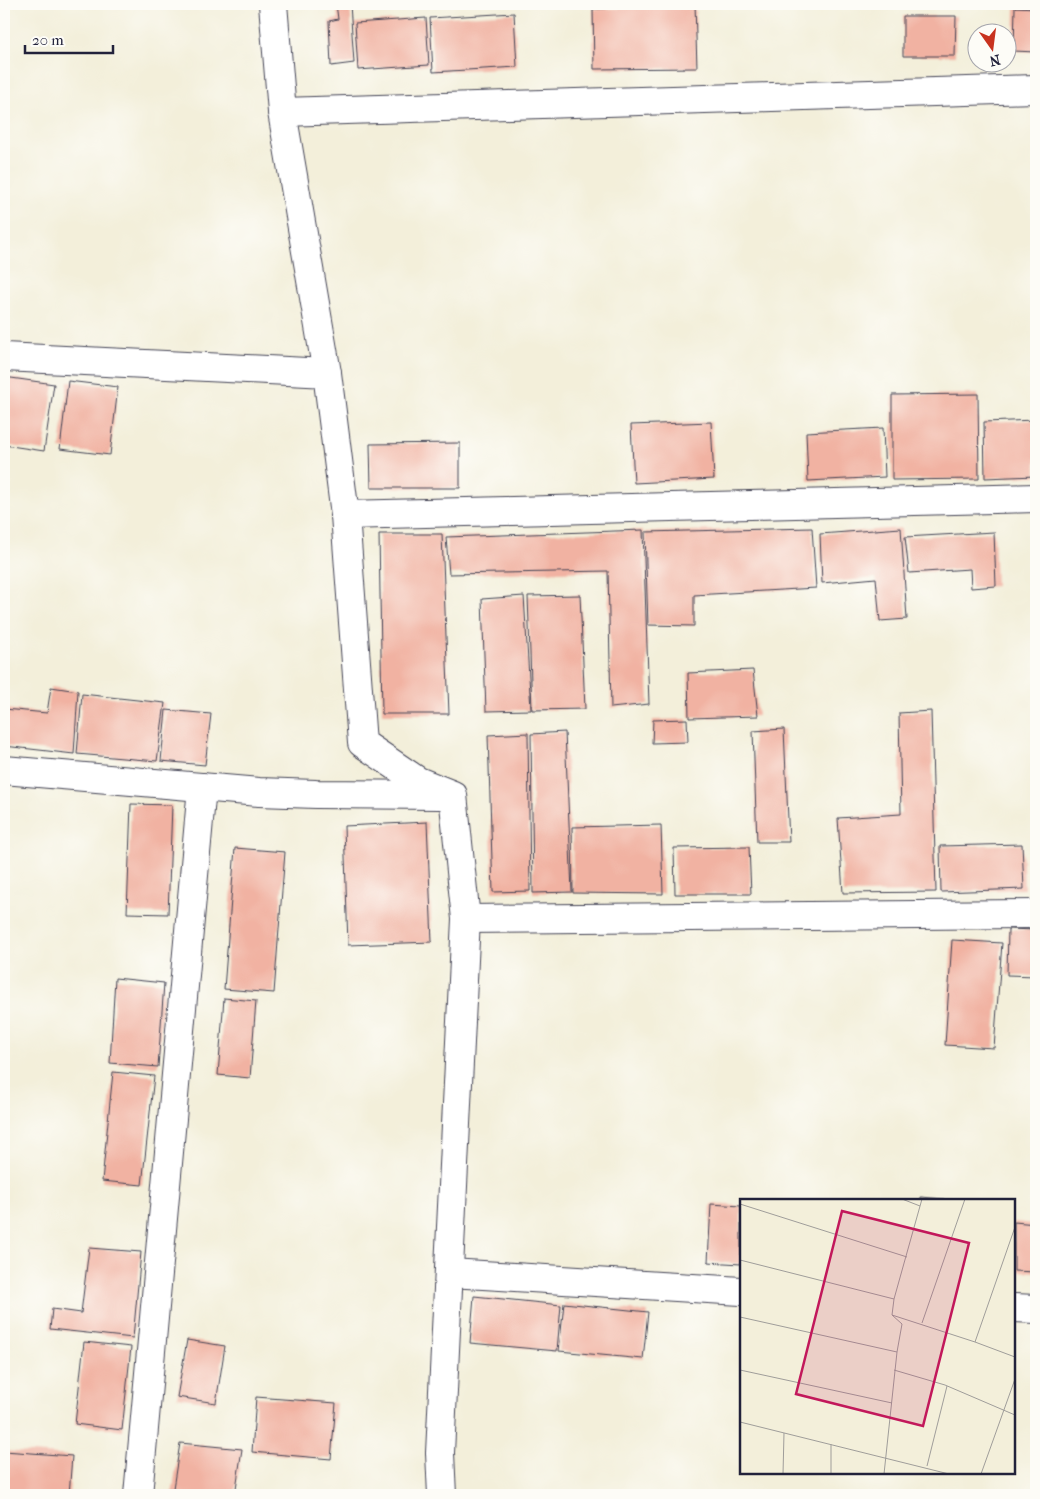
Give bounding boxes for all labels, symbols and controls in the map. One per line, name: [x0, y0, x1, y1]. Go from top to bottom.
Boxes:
scale bar: [25, 22, 112, 54]
north arrow: [968, 22, 1018, 72]
text: 20 m: [32, 31, 64, 49]
text: N: [987, 51, 1002, 70]
inset map: [740, 1199, 1015, 1474]

